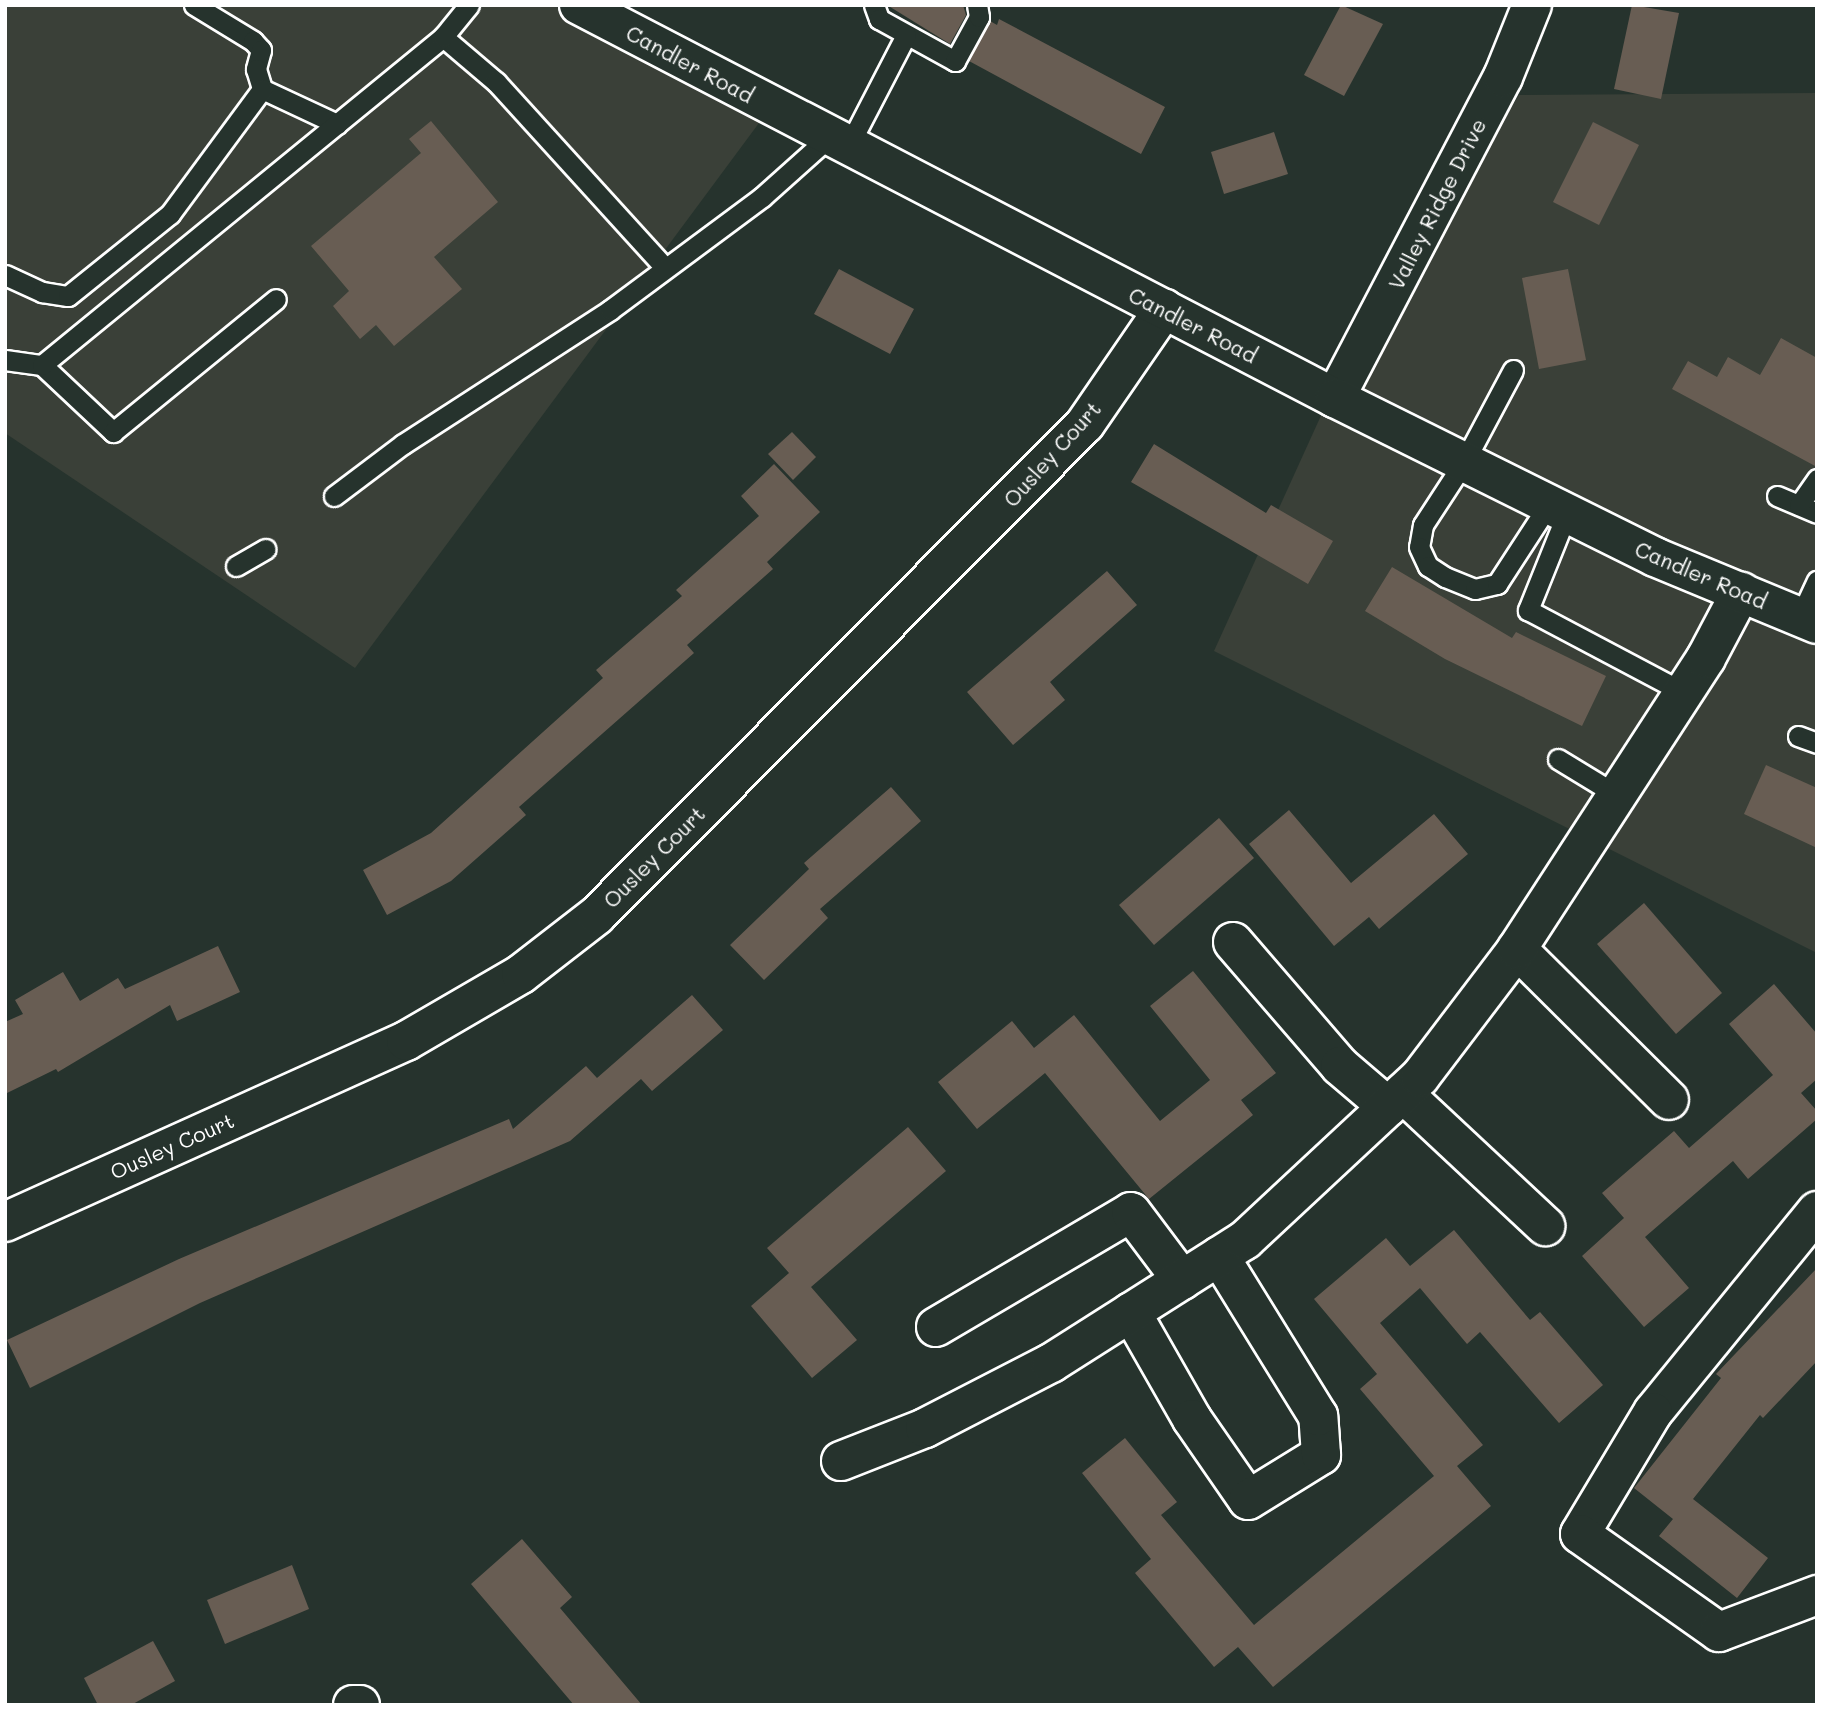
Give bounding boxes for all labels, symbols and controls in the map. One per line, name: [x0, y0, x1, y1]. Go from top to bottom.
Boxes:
street label: Candler Road: [622, 20, 758, 108]
street label: Valley Ridge Drive: [1383, 114, 1491, 294]
street label: Candler Road: [1125, 282, 1261, 368]
street label: Ousley Court: [998, 396, 1106, 512]
street label: Candler Road: [1631, 536, 1771, 614]
street label: Ousley Court: [598, 801, 710, 913]
street label: Ousley Court: [106, 1107, 238, 1185]

